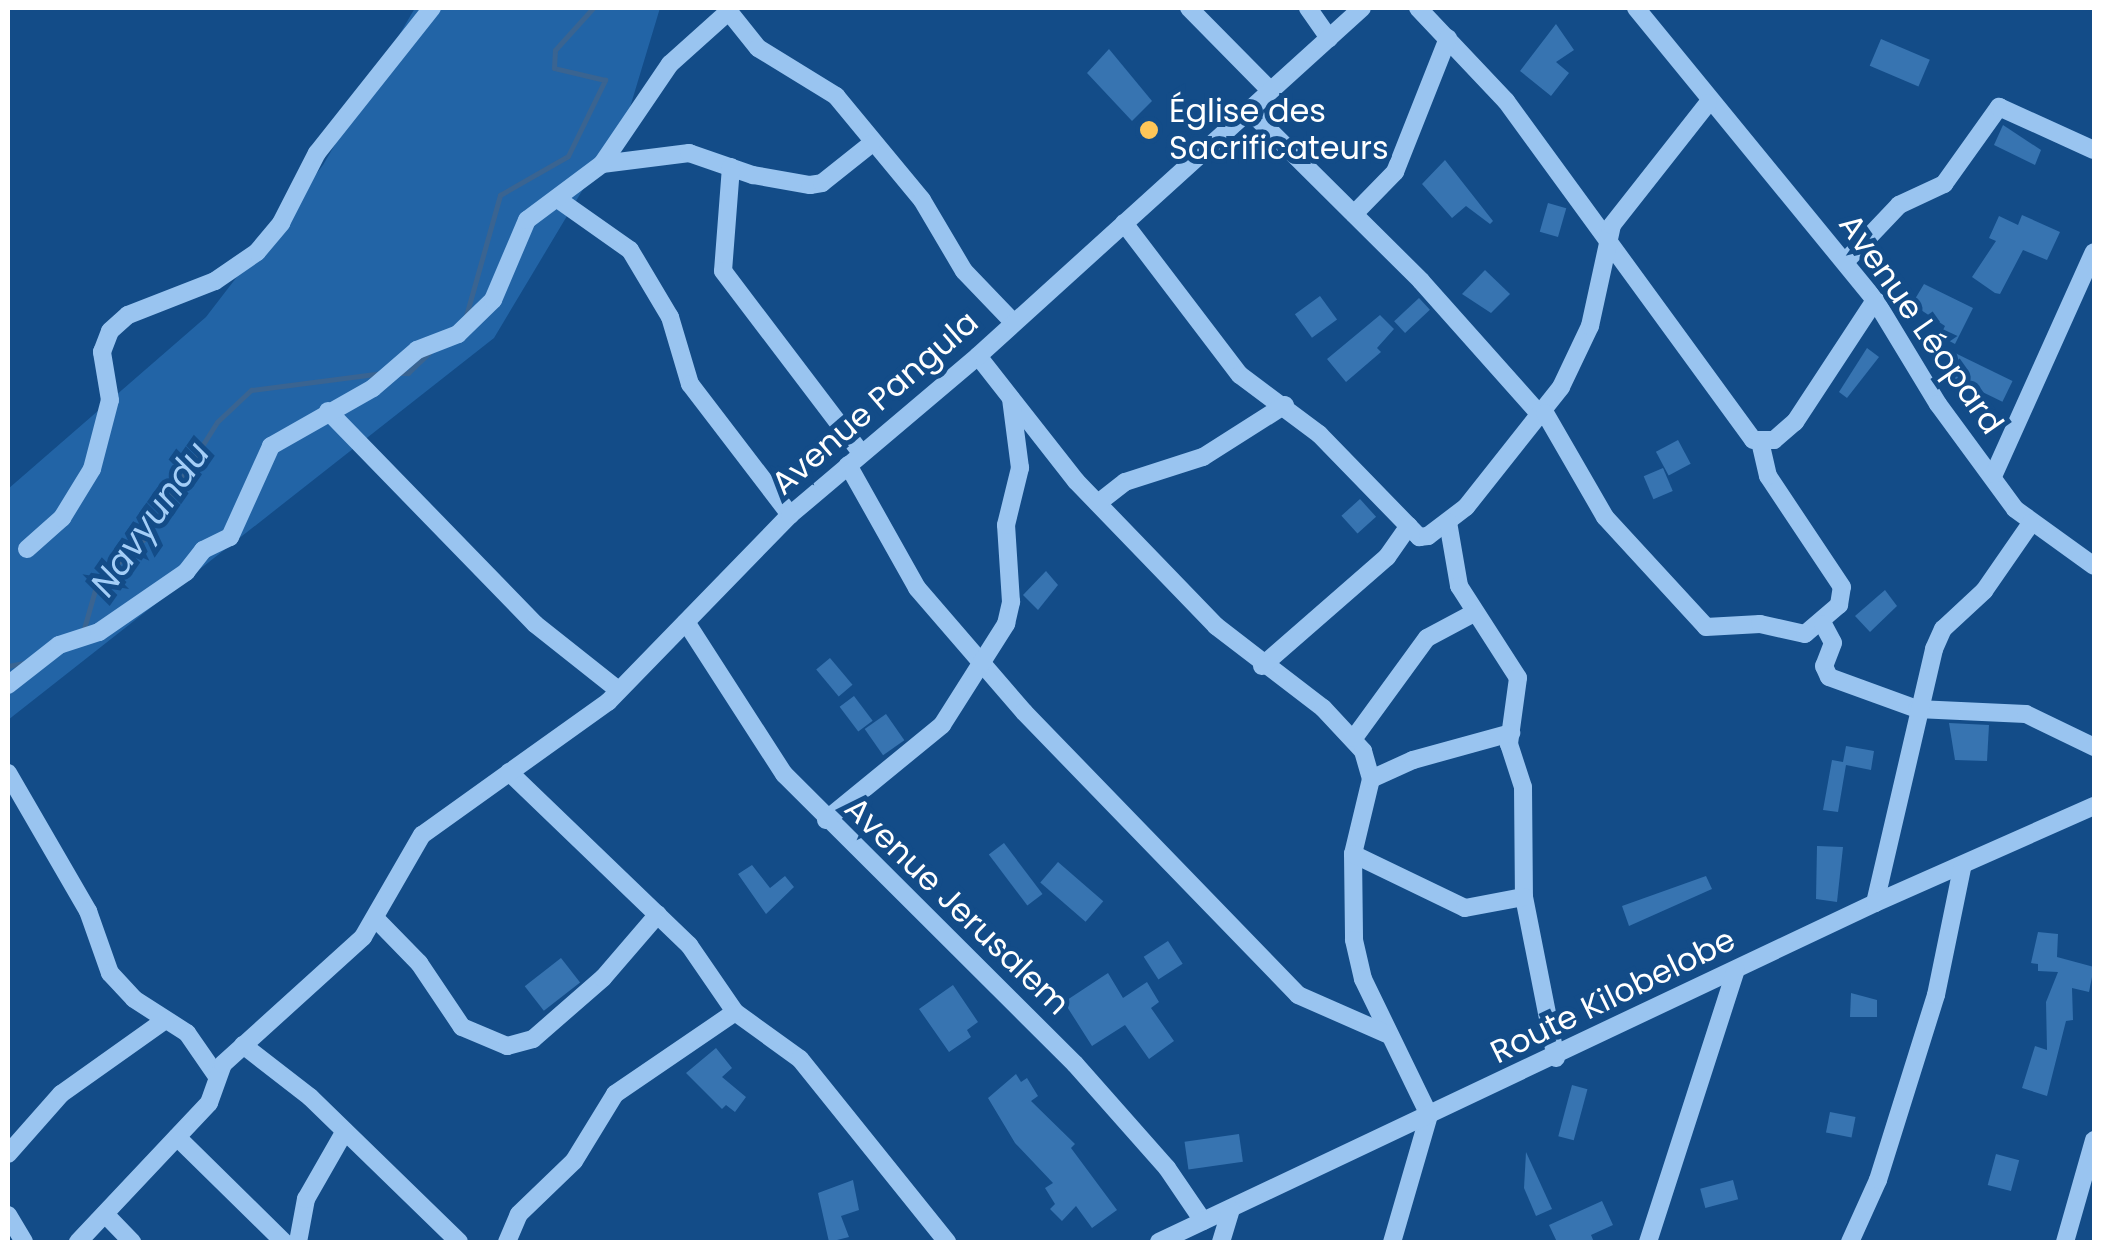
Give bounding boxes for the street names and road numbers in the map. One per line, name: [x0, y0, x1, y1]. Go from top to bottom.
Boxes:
street label: Avenue Léopard: [1831, 207, 2011, 441]
street label: Avenue Pangula: [764, 303, 986, 503]
street label: Avenue Jerusalem: [837, 789, 1077, 1023]
street label: Route Kilobelobe: [1485, 920, 1741, 1072]

